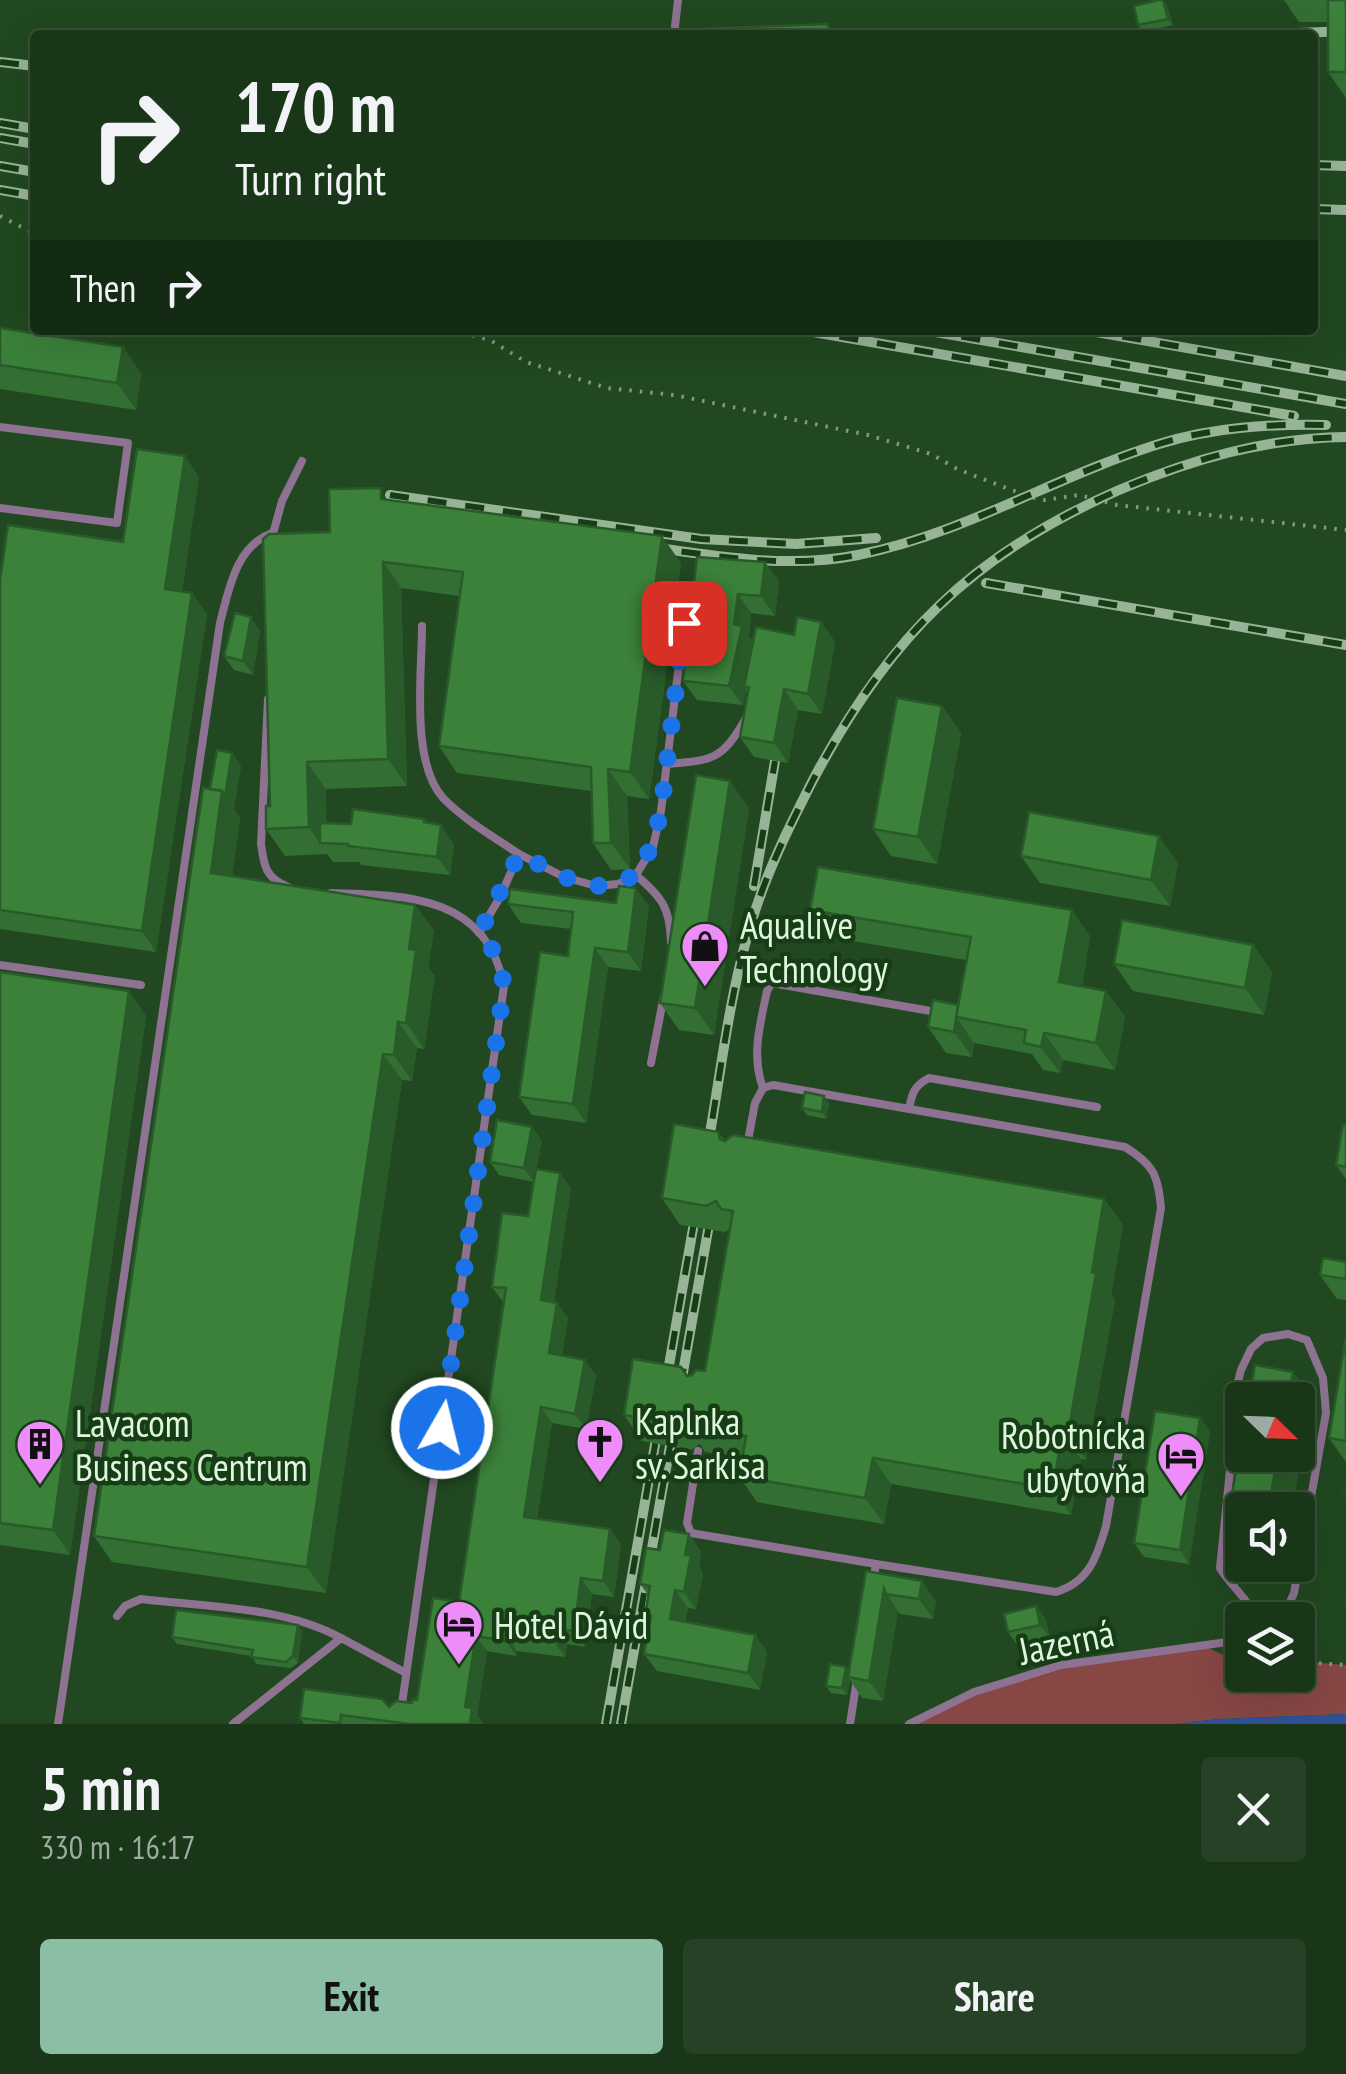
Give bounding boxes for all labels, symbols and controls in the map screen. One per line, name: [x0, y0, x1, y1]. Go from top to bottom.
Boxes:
text: 170 m: [235, 61, 396, 151]
icon: right: [70, 70, 200, 200]
text: Turn right: [235, 149, 386, 207]
icon: right: [156, 260, 211, 315]
text: Then: [70, 263, 136, 312]
pin: [642, 581, 727, 666]
icon: arrive: [657, 596, 712, 651]
place label: Aqualive Technology: [740, 900, 888, 993]
shop icon: Aqualive Technology: [679, 920, 731, 988]
position arrow: [390, 1376, 494, 1480]
north arrow: [1225, 1382, 1315, 1472]
map controls: [1225, 1382, 1315, 1692]
place label: Kaplnka sv. Sarkisa: [635, 1396, 766, 1489]
place label: Lavacom Business Centrum: [75, 1398, 307, 1491]
place label: Robotnícka ubytovňa: [1001, 1410, 1146, 1503]
church icon: Kaplnka sv. Sarkisa: [574, 1416, 626, 1484]
building icon: Lavacom Business Centrum: [14, 1418, 66, 1486]
hotel icon: Robotnícka ubytovňa: [1155, 1430, 1207, 1498]
button: sound: [1225, 1492, 1315, 1582]
hotel icon: Hotel Dávid: [433, 1598, 485, 1666]
place label: Hotel Dávid: [494, 1600, 648, 1649]
button: layers: [1225, 1602, 1315, 1692]
street label: Jazerná: [1013, 1607, 1118, 1675]
text: 5 min: [40, 1749, 161, 1827]
button: close: [1201, 1757, 1306, 1862]
text: 330 m · 16:17: [40, 1826, 195, 1868]
button: Exit: [40, 1939, 663, 2054]
button: Share: [683, 1939, 1306, 2054]

